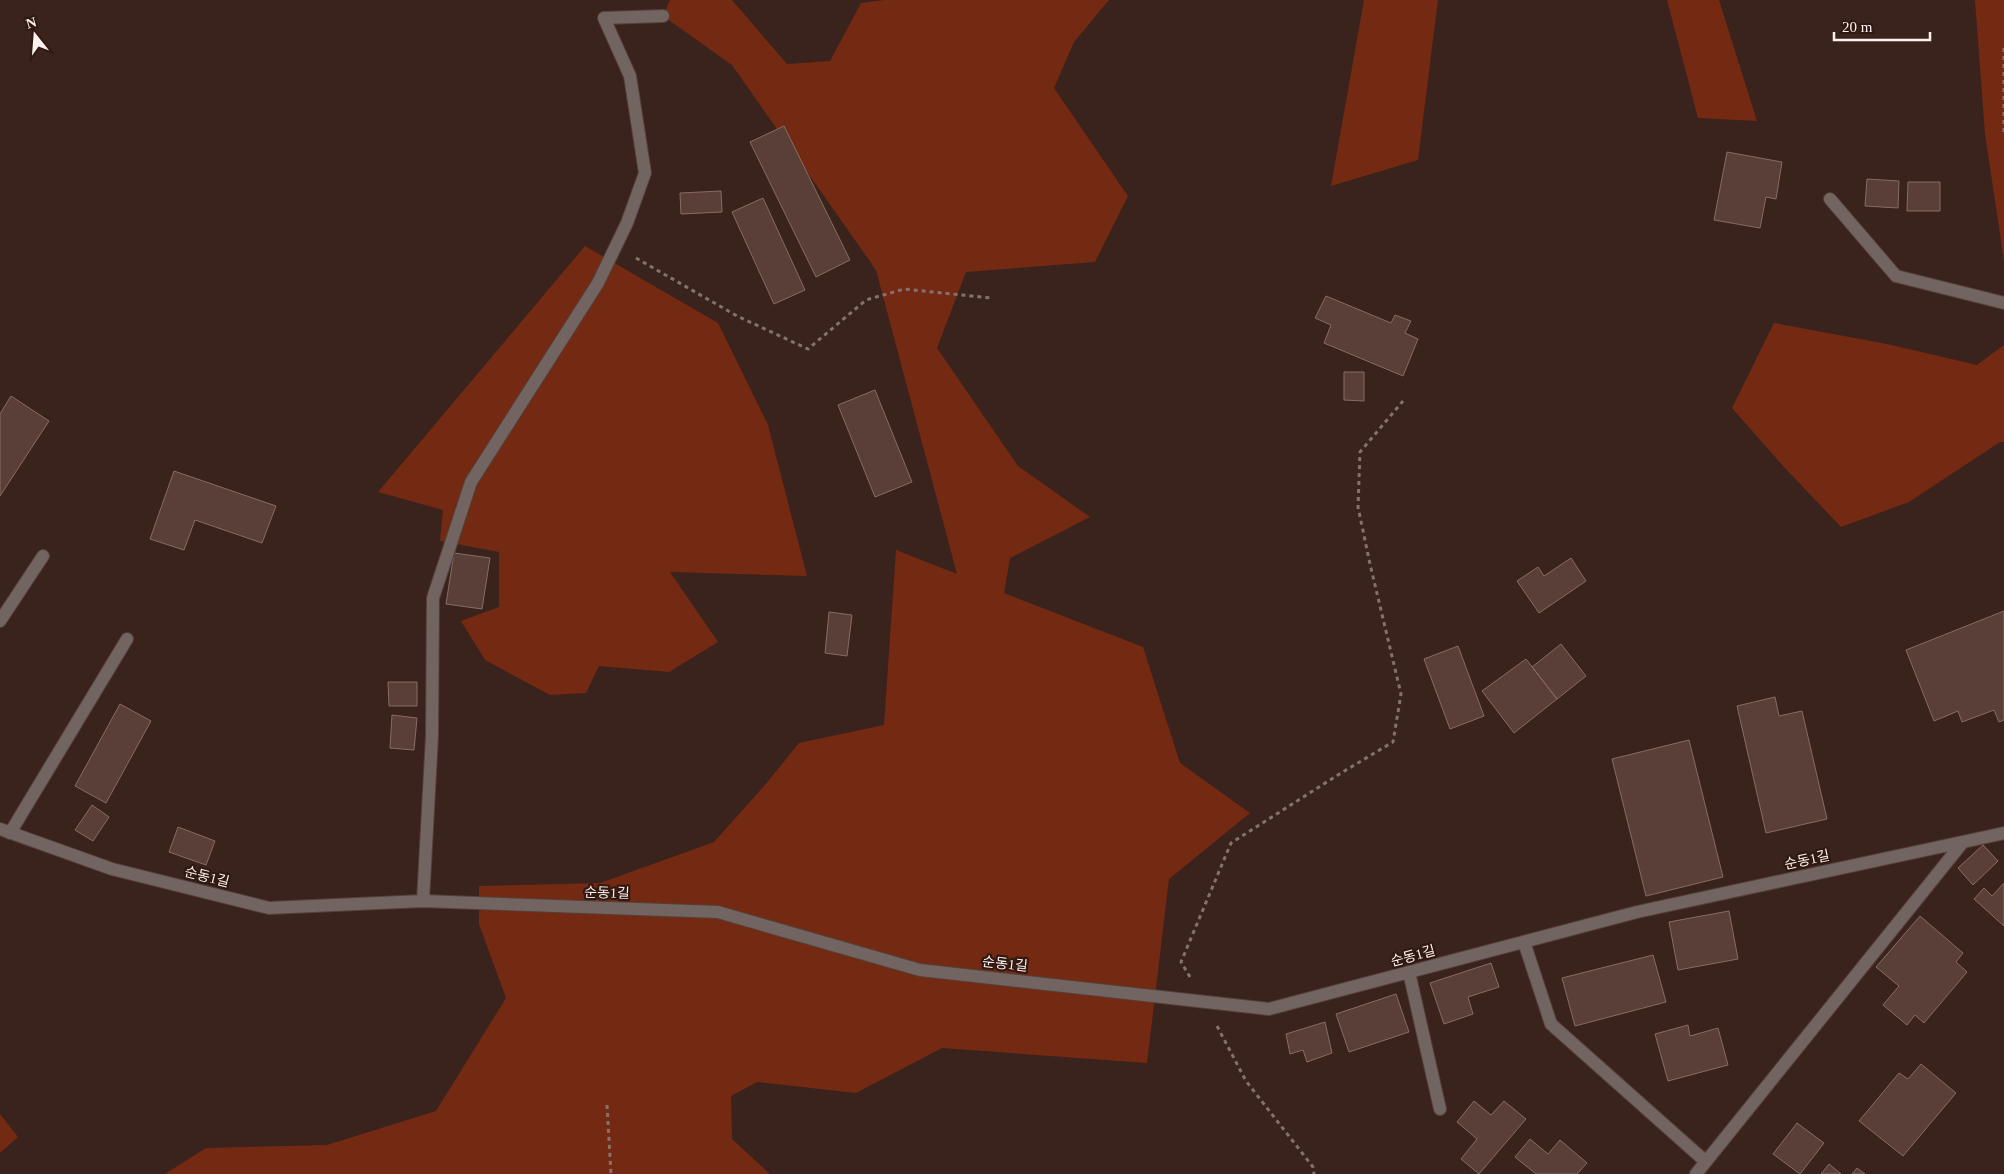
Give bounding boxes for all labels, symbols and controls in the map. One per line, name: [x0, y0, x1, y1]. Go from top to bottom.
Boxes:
north arrow: [10, 10, 60, 60]
scale bar: [1834, 10, 1930, 42]
text: N: [24, 14, 38, 32]
text: 20 m: [1842, 19, 1873, 35]
street label: 순동1길: [1783, 848, 1831, 872]
street label: 순동1길: [183, 864, 231, 890]
street label: 순동1길: [584, 885, 630, 901]
street label: 순동1길: [1389, 943, 1437, 969]
street label: 순동1길: [982, 954, 1028, 974]

